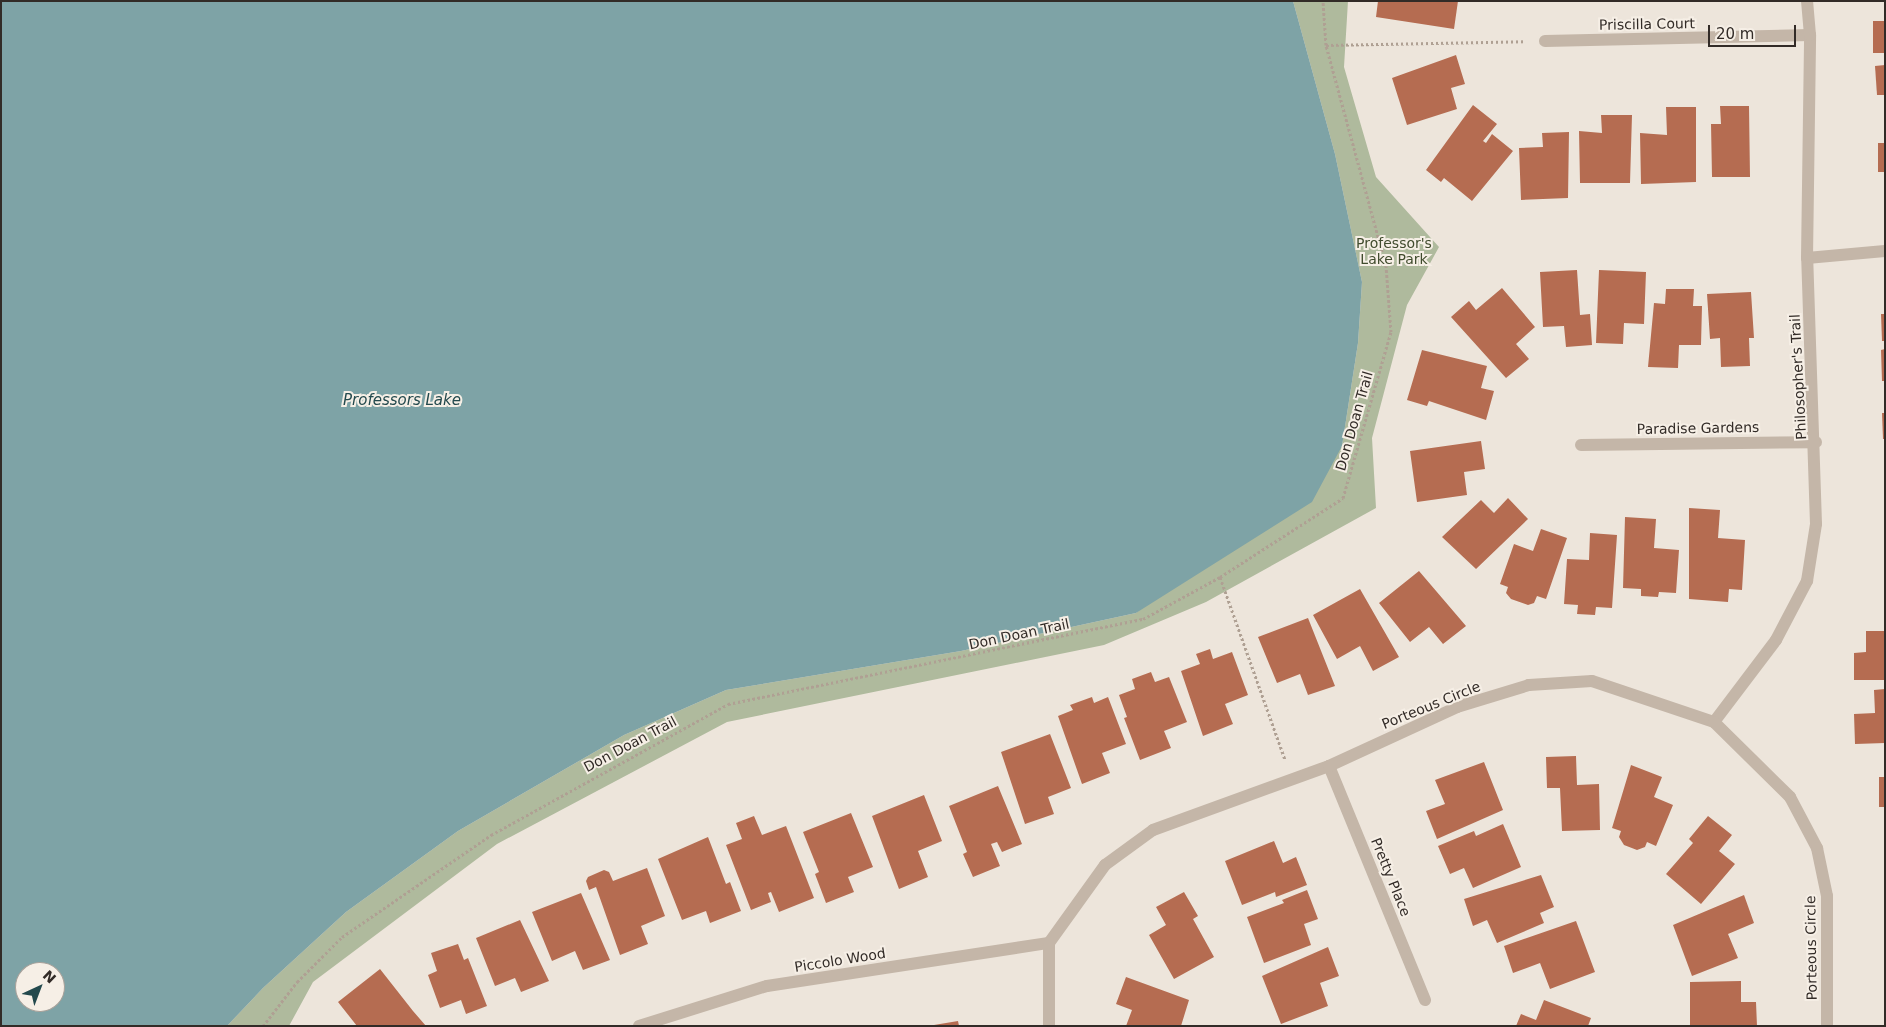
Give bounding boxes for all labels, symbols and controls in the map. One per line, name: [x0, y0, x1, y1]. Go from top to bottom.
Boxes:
street label: Priscilla Court: [1599, 15, 1695, 33]
scale bar: [1711, 15, 1798, 47]
text: 20 m: [1716, 25, 1754, 43]
park label: Professor's Lake Park: [1356, 235, 1432, 268]
street label: Philosopher's Trail: [1786, 314, 1810, 440]
street label: Don Doan Trail: [1332, 369, 1376, 473]
water label: Professors Lake: [343, 392, 461, 410]
street label: Paradise Gardens: [1637, 419, 1759, 437]
street label: Don Doan Trail: [967, 615, 1071, 653]
street label: Porteous Circle: [1379, 678, 1483, 732]
street label: Don Doan Trail: [581, 713, 679, 775]
street label: Pretty Place: [1368, 835, 1414, 919]
street label: Porteous Circle: [1802, 895, 1820, 1001]
street label: Piccolo Wood: [793, 945, 887, 975]
north arrow: [15, 962, 65, 1012]
text: N: [40, 967, 59, 987]

